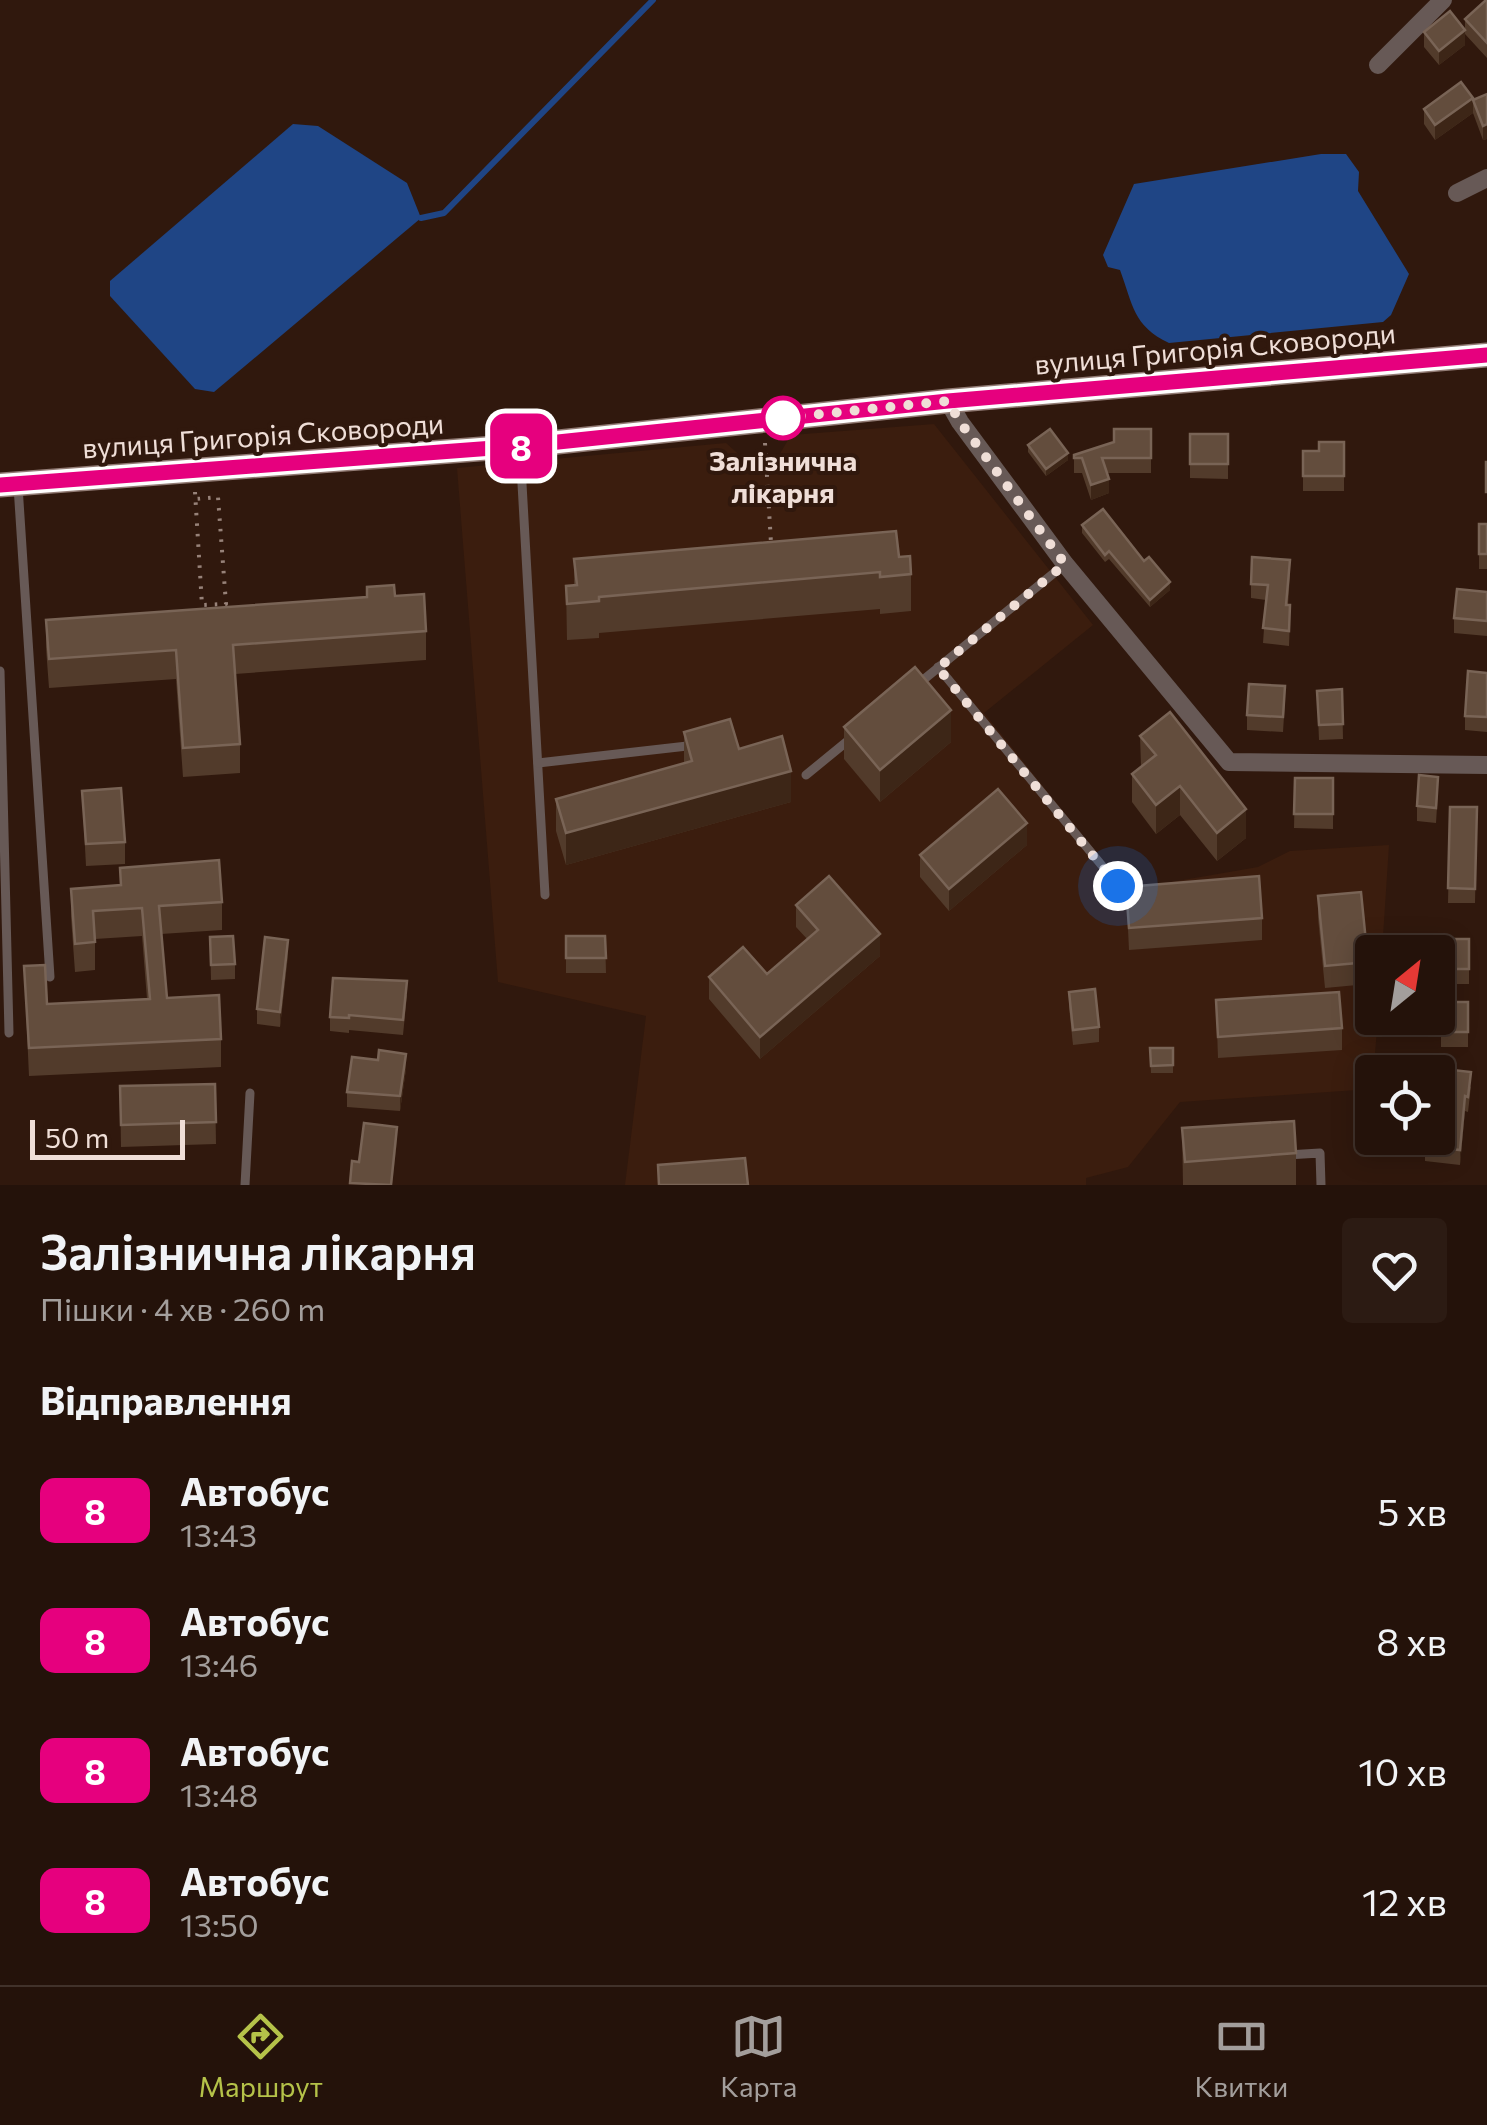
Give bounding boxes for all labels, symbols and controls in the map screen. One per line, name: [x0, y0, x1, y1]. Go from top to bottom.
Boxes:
street label: вулиця Григорія Сковороди: [1033, 315, 1397, 381]
marker: Залізнична лікарня: [762, 397, 804, 439]
street label: вулиця Григорія Сковороди: [81, 405, 445, 465]
line badge: 8: [488, 414, 554, 478]
text: 8: [510, 425, 532, 468]
place label: Залізнична лікарня: [709, 443, 857, 509]
your location: [1093, 861, 1143, 911]
north arrow: [1355, 935, 1455, 1035]
map controls: [1355, 935, 1455, 1155]
button: locate: [1355, 1055, 1455, 1155]
scale bar: [30, 1115, 185, 1160]
text: 50 m: [45, 1120, 109, 1154]
button: heart: [1342, 1218, 1447, 1323]
text: Залізнична лікарня: [40, 1221, 476, 1280]
text: Пішки · 4 хв · 260 m: [40, 1288, 325, 1328]
text: Відправлення: [40, 1376, 292, 1423]
text: Автобус: [180, 1467, 330, 1514]
text: 5 хв: [1378, 1487, 1447, 1534]
text: 8: [84, 1489, 106, 1532]
text: 13:43: [180, 1514, 257, 1554]
text: Автобус: [180, 1597, 330, 1644]
text: 8 хв: [1376, 1617, 1447, 1664]
text: 8: [84, 1619, 106, 1662]
text: 13:46: [180, 1644, 258, 1684]
text: Автобус: [180, 1727, 330, 1774]
text: 10 хв: [1358, 1747, 1447, 1794]
text: 8: [84, 1749, 106, 1792]
text: 13:48: [180, 1774, 258, 1814]
text: Автобус: [180, 1857, 330, 1904]
text: 12 хв: [1362, 1877, 1447, 1924]
text: 8: [84, 1879, 106, 1922]
text: 13:50: [180, 1904, 259, 1944]
tab: Маршрут: [199, 2009, 323, 2103]
tab: Карта: [720, 2009, 797, 2103]
tab: Квитки: [1194, 2009, 1288, 2103]

